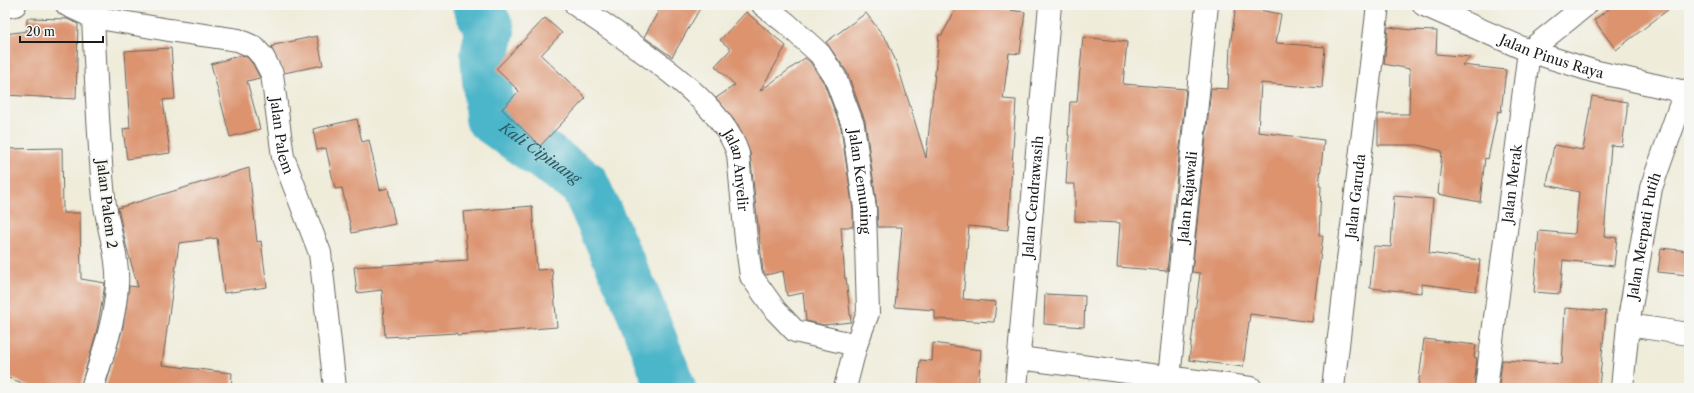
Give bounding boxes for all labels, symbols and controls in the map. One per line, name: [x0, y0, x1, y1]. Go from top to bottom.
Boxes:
scale bar: [20, 18, 103, 44]
text: 20 m: [26, 24, 55, 39]
street label: Jalan Pinus Raya: [1495, 29, 1606, 82]
street label: Jalan Palem: [266, 94, 298, 177]
water label: Kali Cipinang: [495, 117, 586, 189]
street label: Jalan Anyelir: [718, 124, 752, 212]
street label: Jalan Kemuning: [844, 126, 875, 235]
street label: Jalan Cendrawasih: [1018, 135, 1047, 261]
street label: Jalan Merak: [1498, 142, 1526, 226]
street label: Jalan Rajawali: [1174, 150, 1201, 246]
street label: Jalan Garuda: [1341, 152, 1370, 242]
street label: Jalan Palem 2: [92, 157, 121, 249]
street label: Jalan Merpati Putih: [1623, 170, 1665, 302]

